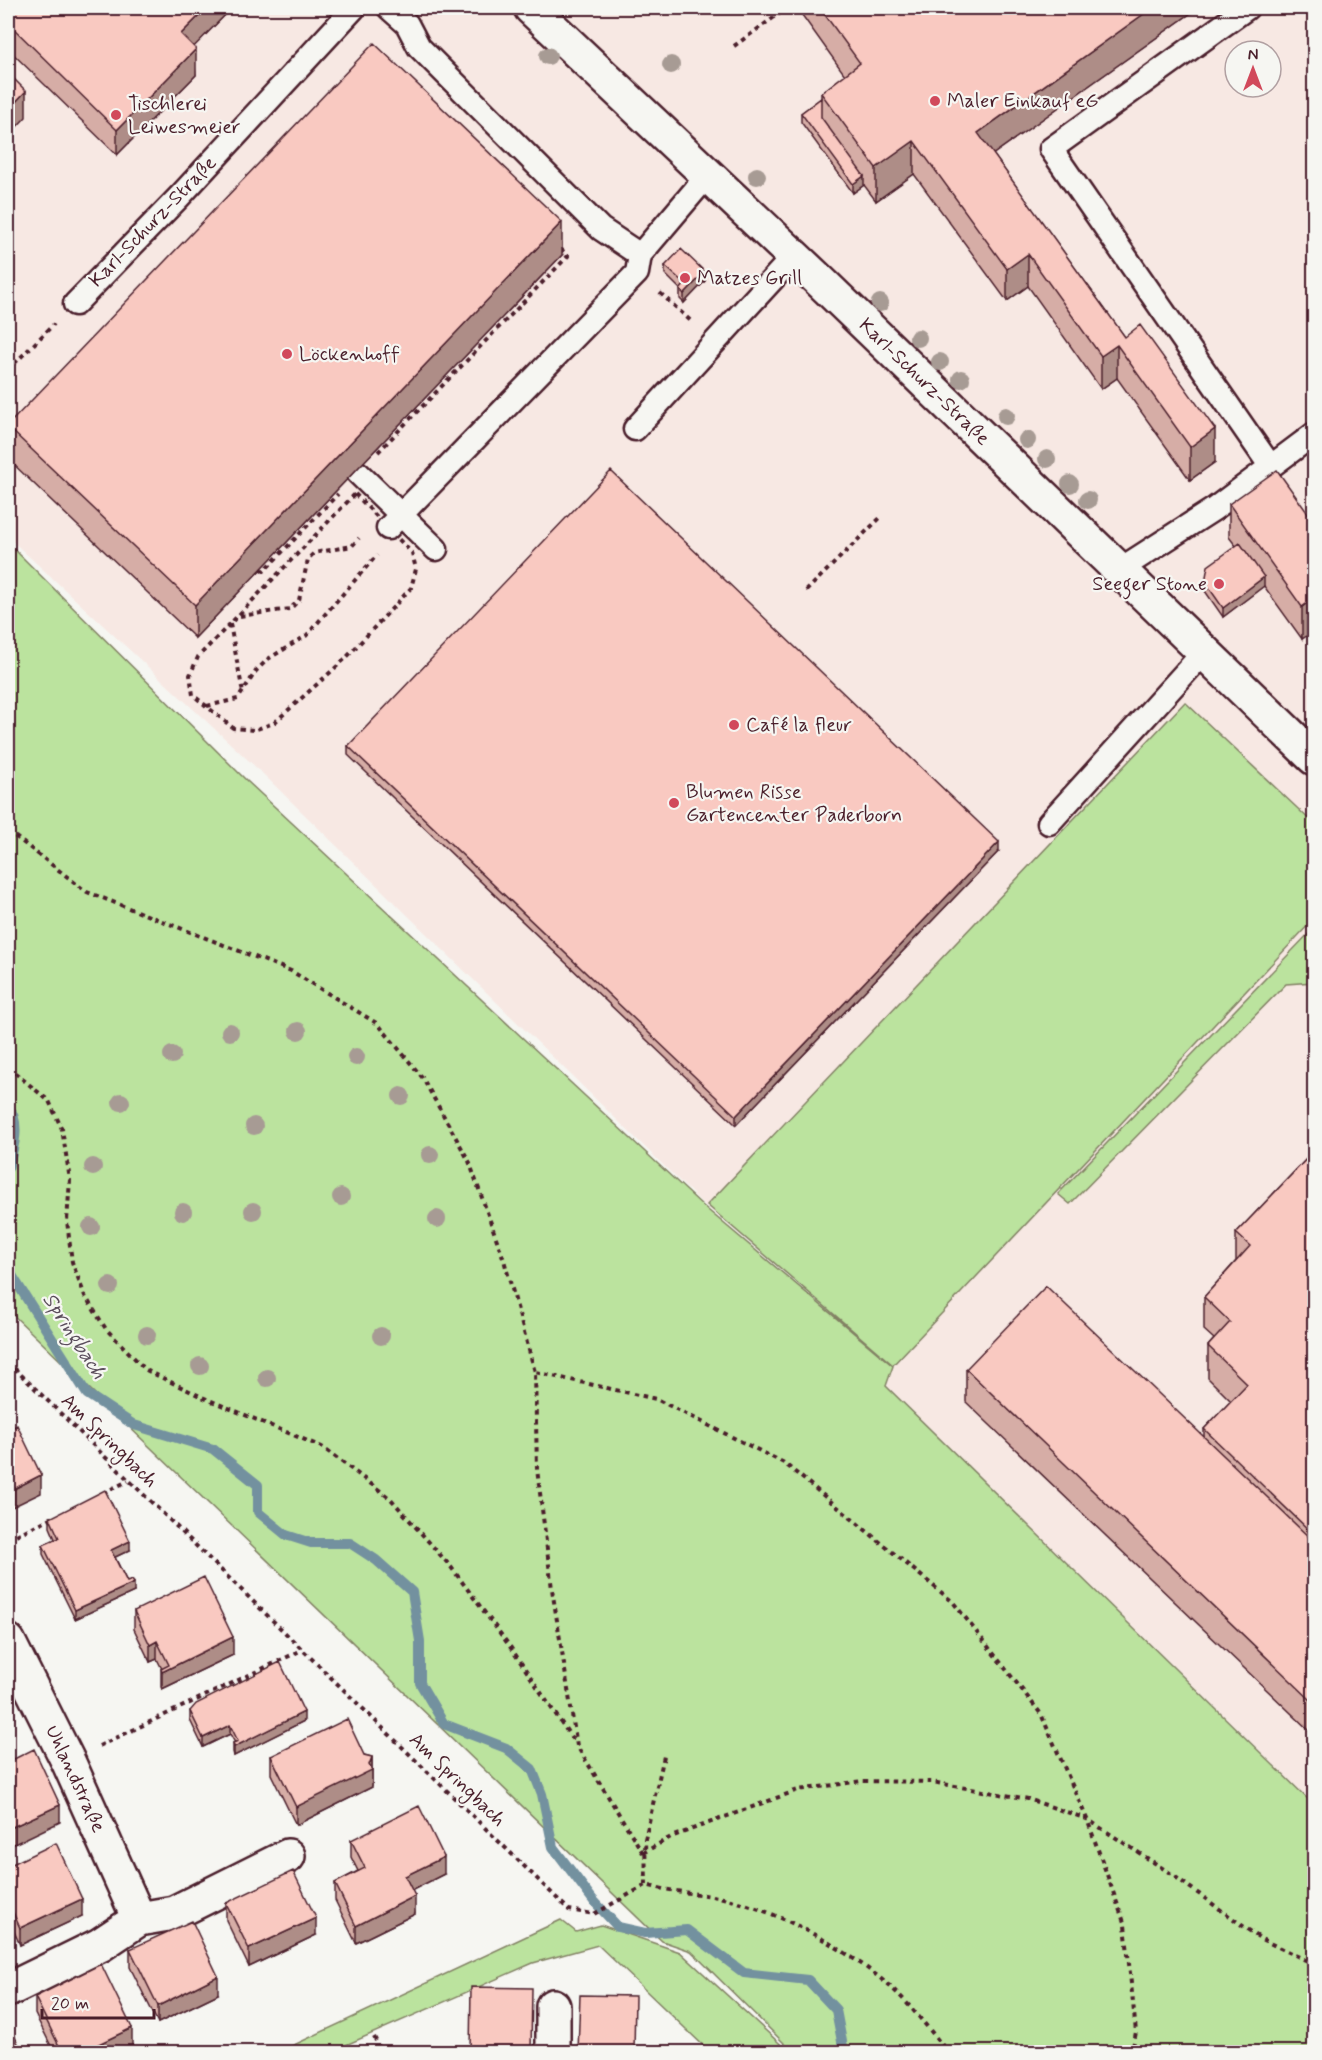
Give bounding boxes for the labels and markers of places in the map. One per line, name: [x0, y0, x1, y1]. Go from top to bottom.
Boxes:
place label: Maler Einkauf eG: [947, 88, 1098, 115]
place label: Tischlerei Leiwesmeier: [128, 91, 241, 141]
marker: Maler Einkauf eG: [928, 94, 942, 108]
marker: Tischlerei Leiwesmeier: [109, 108, 123, 122]
place label: Matzes Grill: [697, 265, 802, 292]
marker: Matzes Grill: [678, 271, 692, 285]
place label: Löckenhoff: [299, 341, 400, 368]
marker: Löckenhoff: [280, 347, 294, 361]
place label: Seeger Stone: [1092, 571, 1207, 600]
marker: Seeger Stone: [1212, 577, 1226, 591]
place label: Café la fleur: [746, 712, 852, 739]
marker: Café la fleur: [727, 718, 741, 732]
place label: Blumen Risse Gartencenter Paderborn: [686, 779, 902, 829]
marker: Blumen Risse Gartencenter Paderborn: [667, 796, 681, 810]

